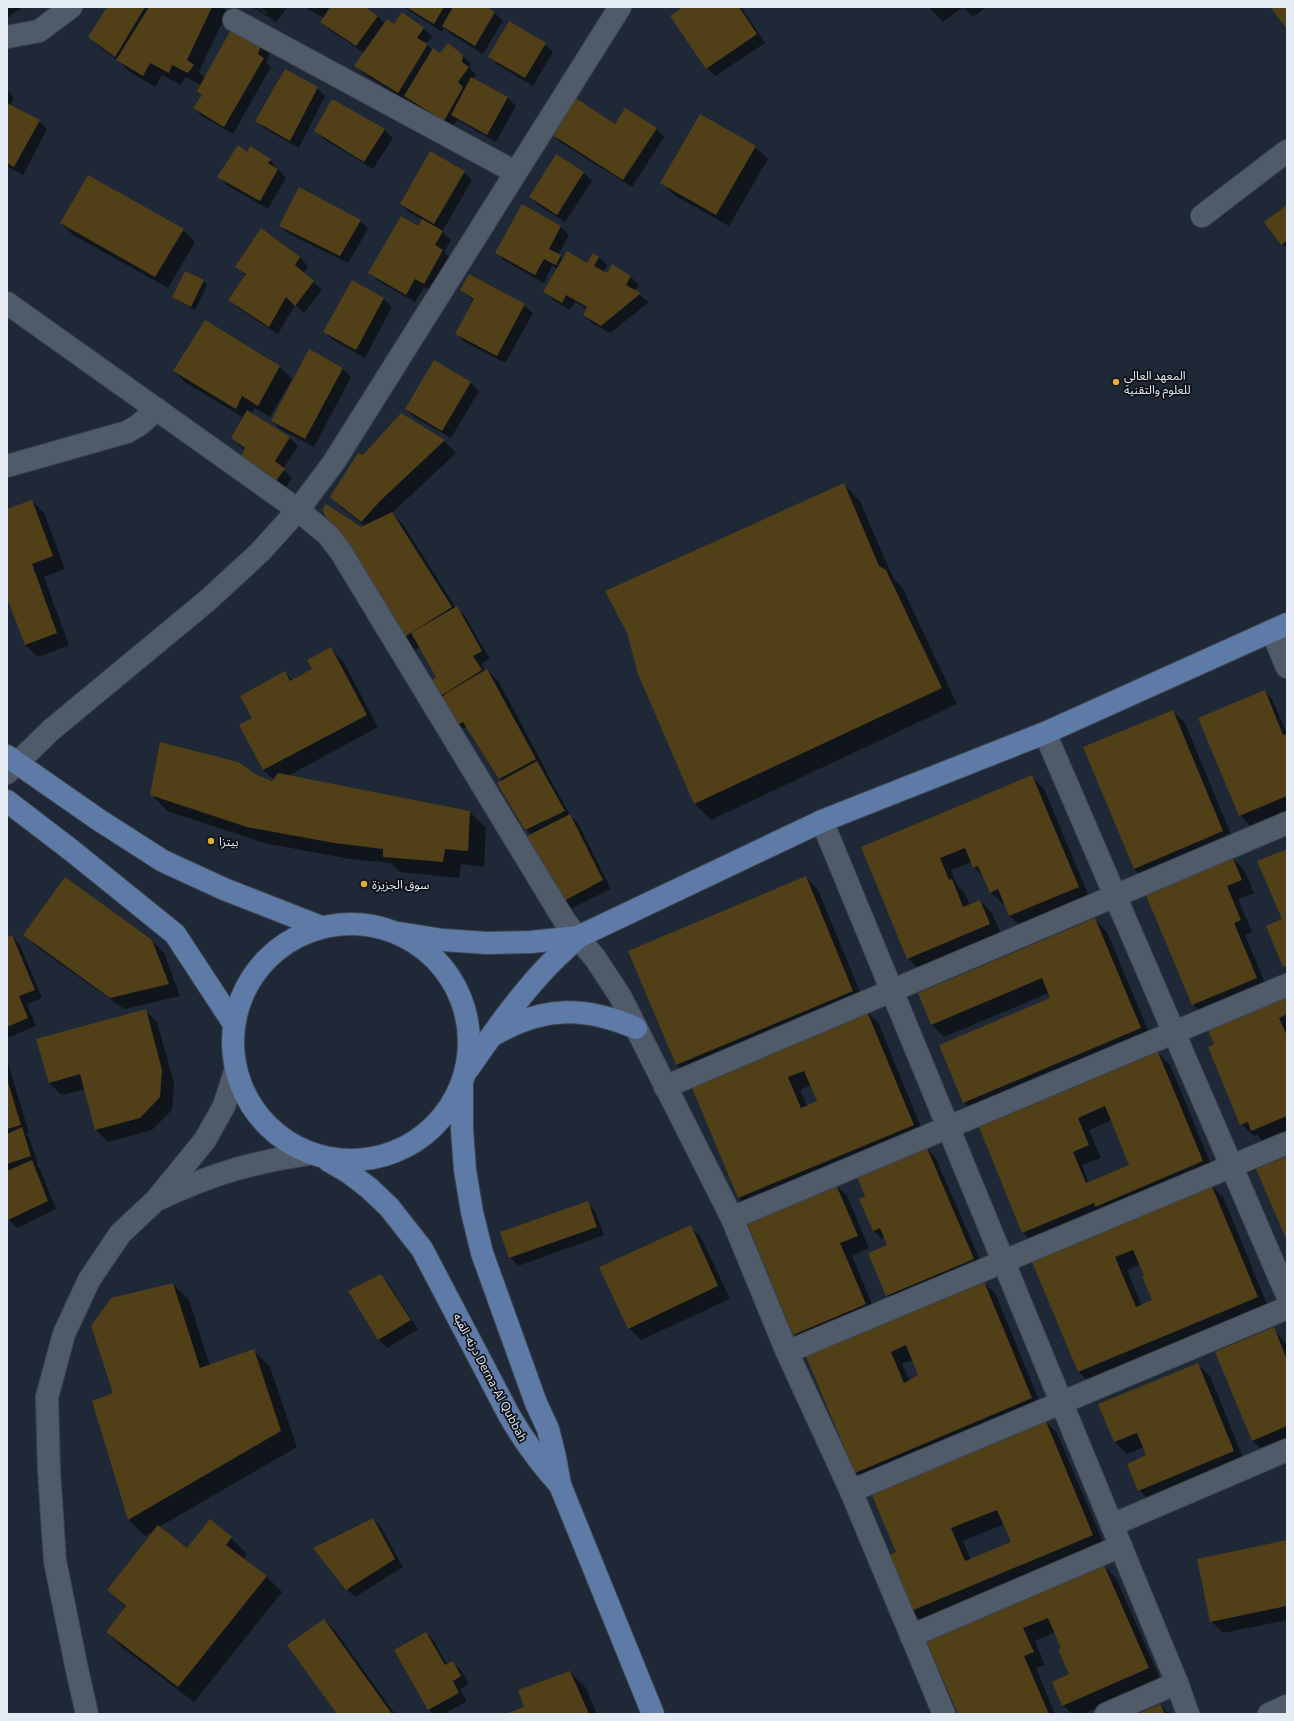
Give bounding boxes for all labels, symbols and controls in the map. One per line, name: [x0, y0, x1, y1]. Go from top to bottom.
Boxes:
place label: المعهد العالي للعلوم والتقنية: [1124, 368, 1191, 399]
marker: المعهد العالي للعلوم والتقنية: [1111, 377, 1121, 387]
place label: بيتزا: [219, 834, 239, 849]
marker: بيتزا: [206, 836, 216, 846]
place label: سوق الجزيزة: [372, 877, 429, 892]
marker: سوق الجزيزة: [359, 879, 369, 889]
street label: درنه-القبه Derna-Al Qubbah: [450, 1310, 531, 1444]

